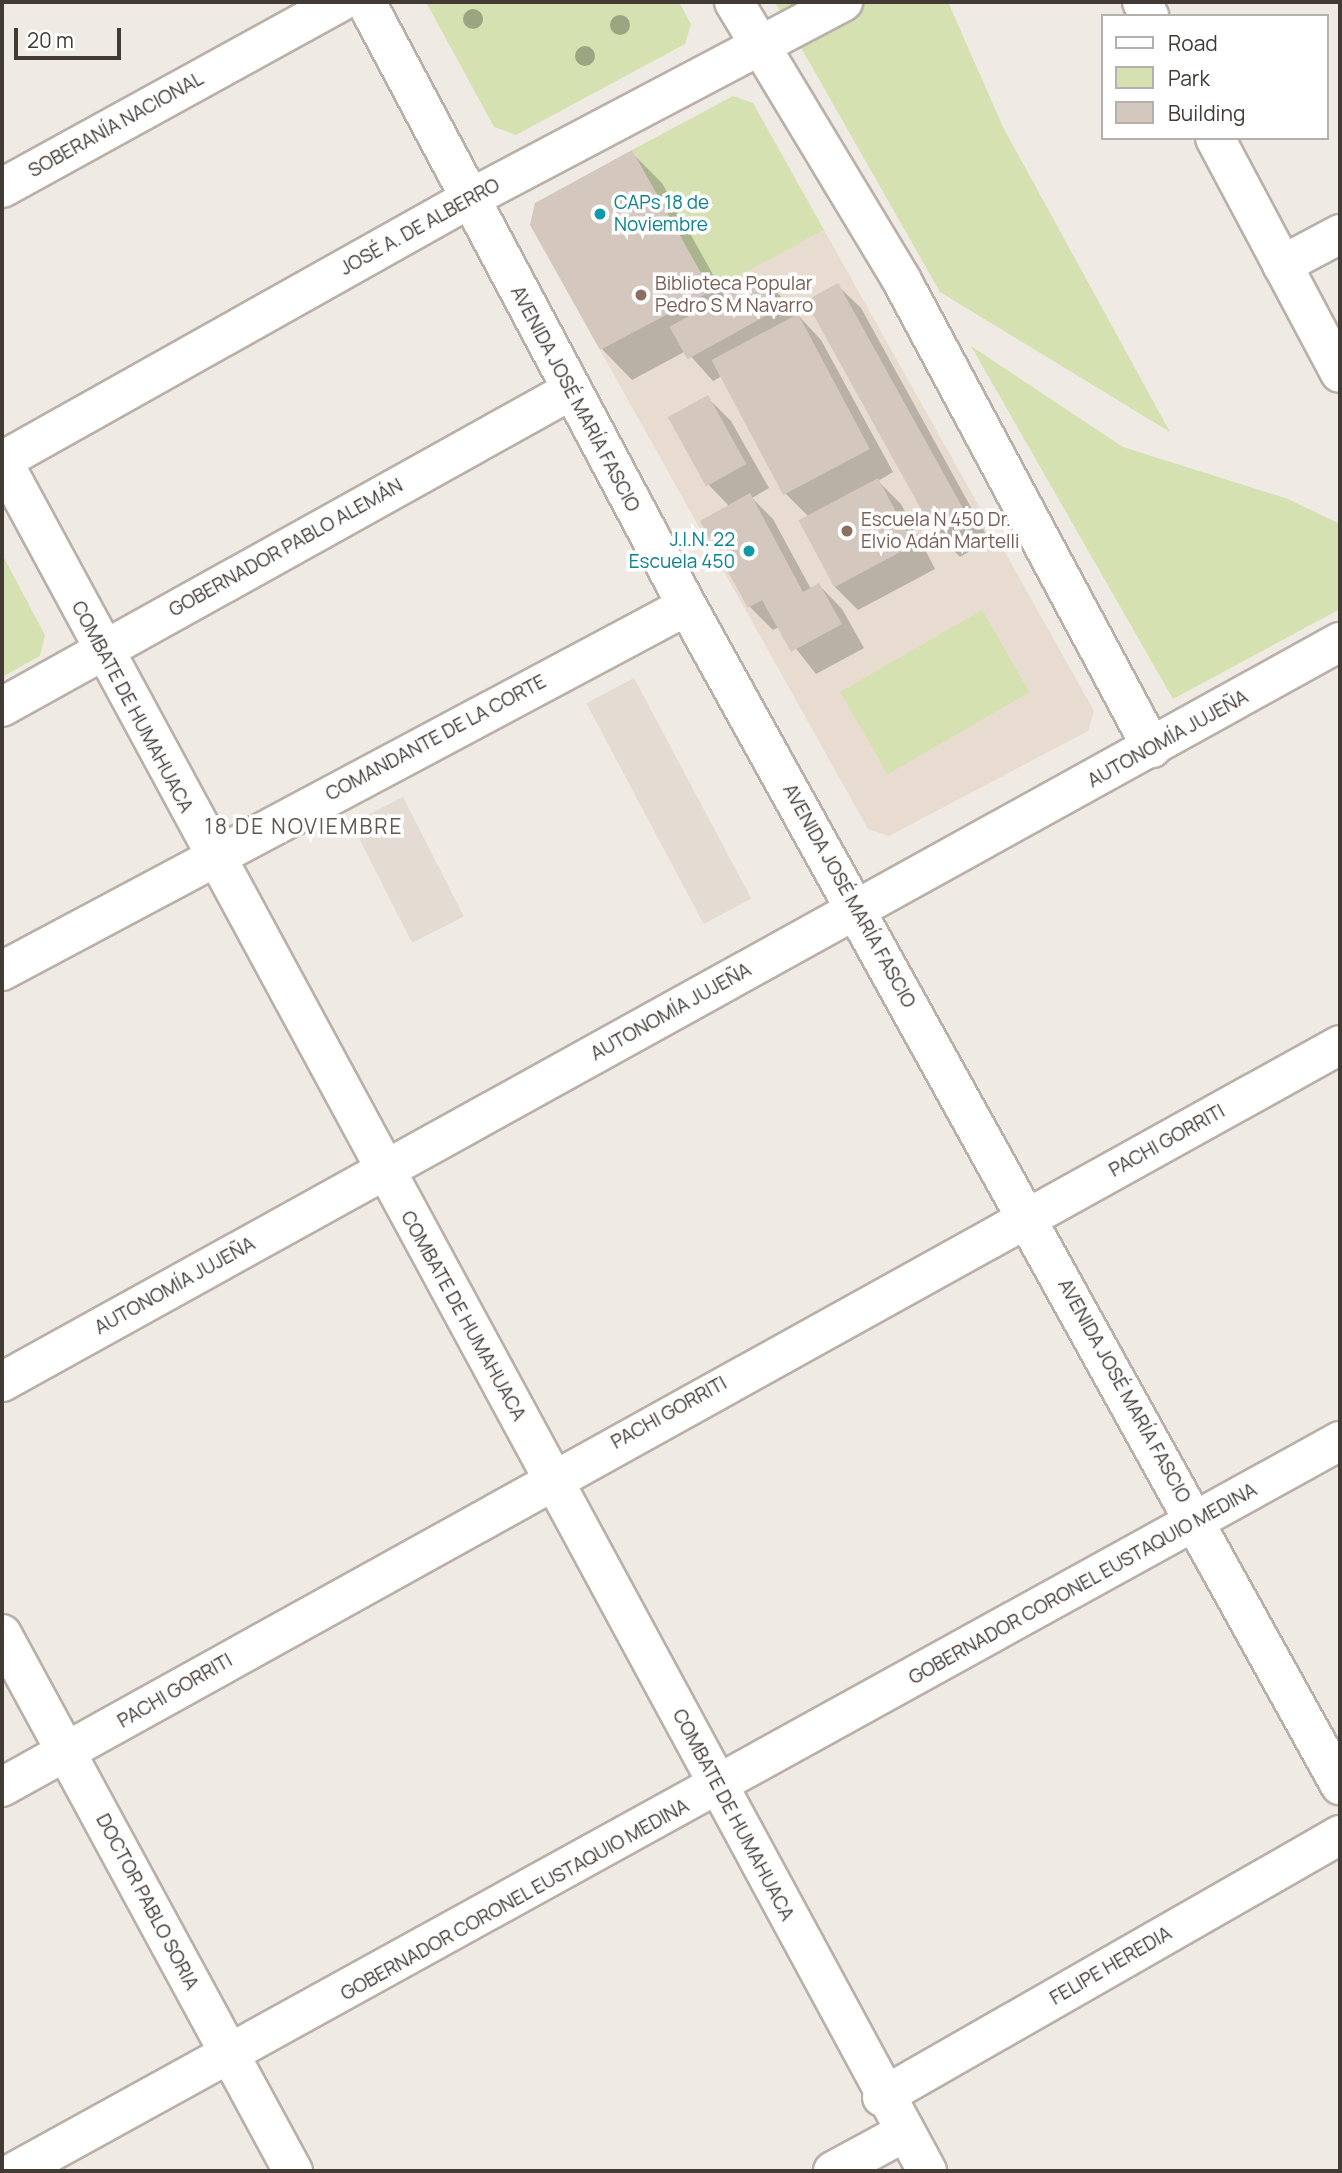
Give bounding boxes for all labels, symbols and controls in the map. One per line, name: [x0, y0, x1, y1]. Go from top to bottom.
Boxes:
scale bar: [18, 14, 124, 58]
legend: [1100, 14, 1328, 140]
text: 20 m: [27, 26, 74, 54]
text: Road: [1168, 29, 1218, 57]
text: Park: [1168, 64, 1210, 92]
street label: SOBERANÍA NACIONAL: [25, 67, 207, 183]
text: Building: [1168, 99, 1245, 127]
street label: JOSÉ A. DE ALBERRO: [336, 174, 504, 280]
place label: CAPs 18 de Noviembre: [614, 192, 709, 236]
marker: CAPs 18 de Noviembre: [592, 206, 608, 222]
place label: Biblioteca Popular Pedro S M Navarro: [655, 273, 813, 317]
street label: AVENIDA JOSÉ MARÍA FASCIO: [506, 282, 644, 516]
marker: Biblioteca Popular Pedro S M Navarro: [633, 287, 649, 303]
street label: GOBERNADOR PABLO ALEMÁN: [165, 474, 407, 622]
place label: Escuela N 450 Dr. Elvio Adán Martelli: [861, 509, 1019, 553]
marker: Escuela N 450 Dr. Elvio Adán Martelli: [839, 523, 855, 539]
place label: J.I.N. 22 Escuela 450: [629, 529, 735, 573]
marker: J.I.N. 22 Escuela 450: [741, 543, 757, 559]
street label: COMBATE DE HUMAHUACA: [66, 597, 198, 817]
street label: COMANDANTE DE LA CORTE: [322, 670, 550, 806]
street label: AUTONOMÍA JUJEÑA: [1084, 685, 1252, 793]
street label: AVENIDA JOSÉ MARÍA FASCIO: [778, 780, 920, 1012]
district label: 18 DE NOVIEMBRE: [206, 813, 402, 839]
street label: AUTONOMÍA JUJEÑA: [587, 958, 755, 1066]
street label: PACHI GORRITI: [1105, 1100, 1229, 1182]
street label: COMBATE DE HUMAHUACA: [396, 1207, 530, 1425]
street label: AUTONOMÍA JUJEÑA: [91, 1232, 259, 1340]
street label: AVENIDA JOSÉ MARÍA FASCIO: [1053, 1275, 1195, 1507]
street label: PACHI GORRITI: [607, 1372, 731, 1454]
street label: GOBERNADOR CORONEL EUSTAQUIO MEDINA: [905, 1478, 1261, 1690]
street label: PACHI GORRITI: [114, 1649, 236, 1733]
street label: COMBATE DE HUMAHUACA: [667, 1705, 799, 1925]
street label: GOBERNADOR CORONEL EUSTAQUIO MEDINA: [337, 1794, 693, 2006]
street label: DOCTOR PABLO SORIA: [91, 1810, 203, 1994]
street label: FELIPE HEREDIA: [1046, 1922, 1176, 2010]

